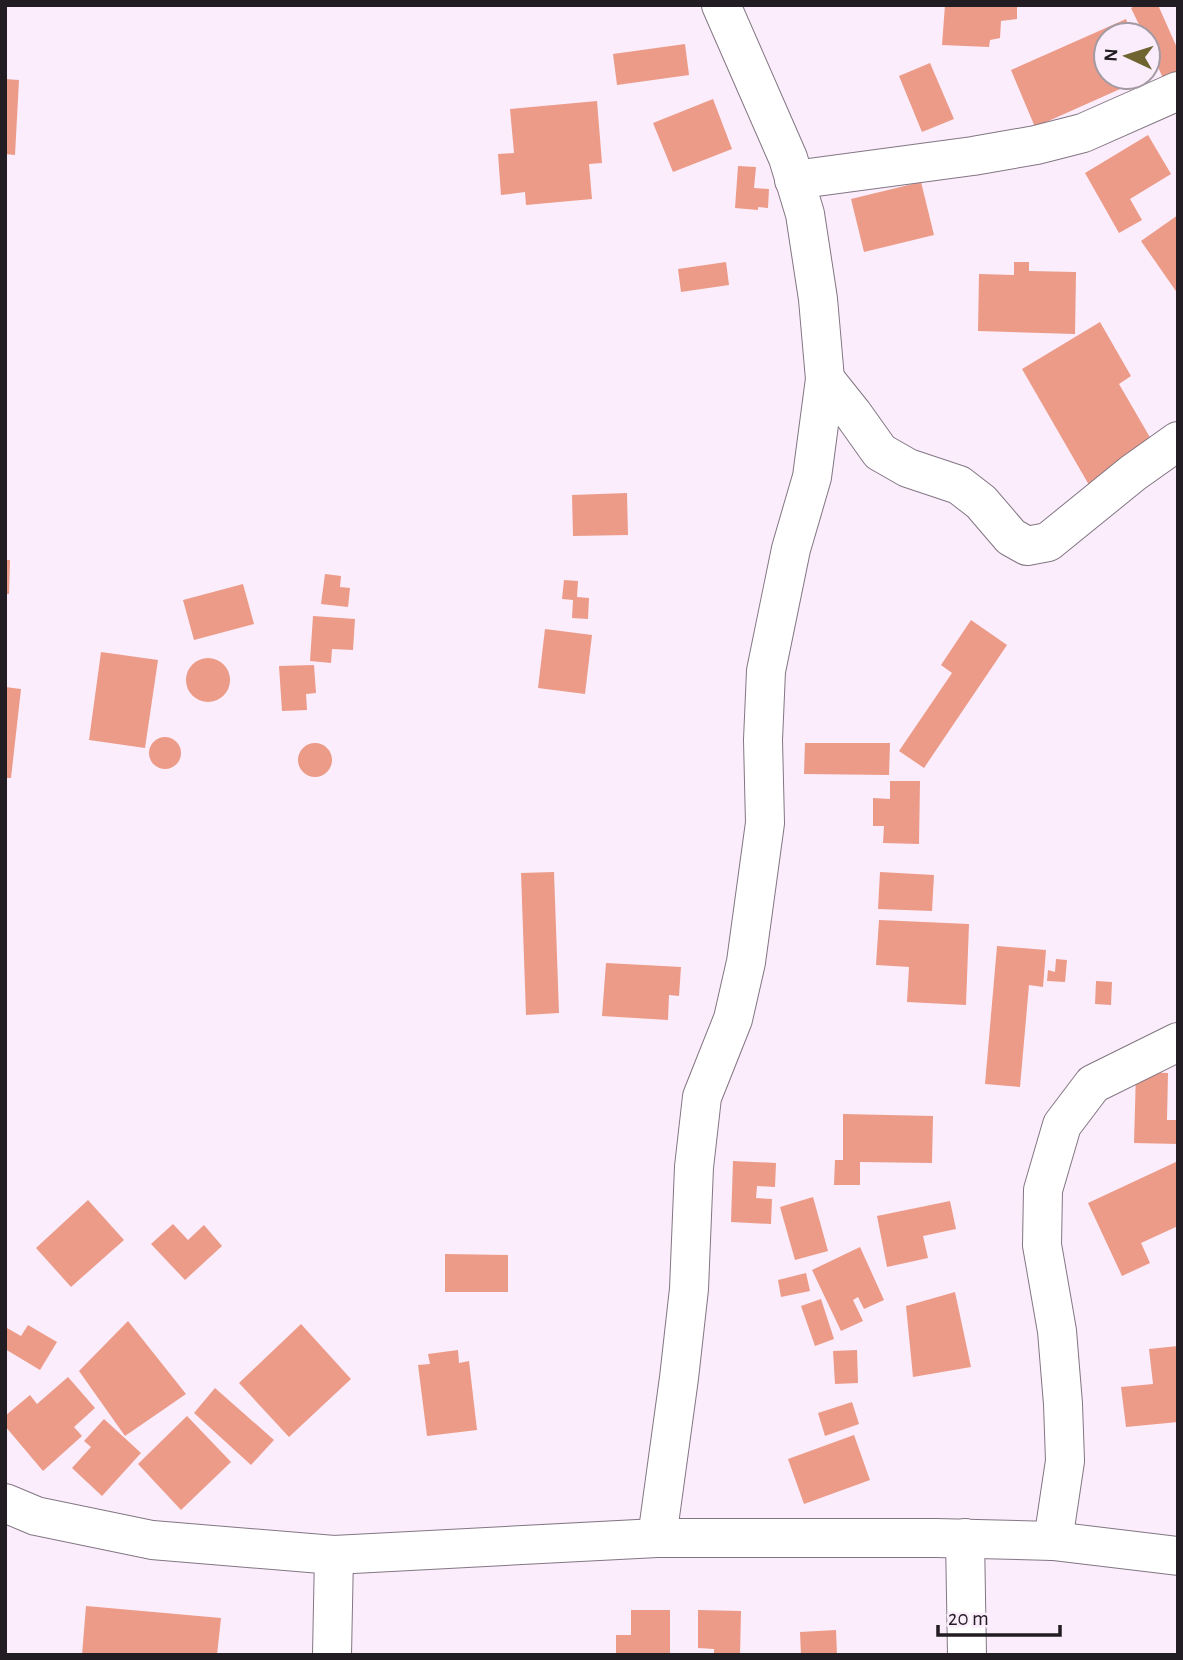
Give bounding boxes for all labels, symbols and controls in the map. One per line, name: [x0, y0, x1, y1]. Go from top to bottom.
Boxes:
north arrow: [1092, 21, 1162, 91]
text: N: [1102, 48, 1121, 62]
scale bar: [938, 1594, 1060, 1638]
text: 20 m: [948, 1608, 989, 1629]

